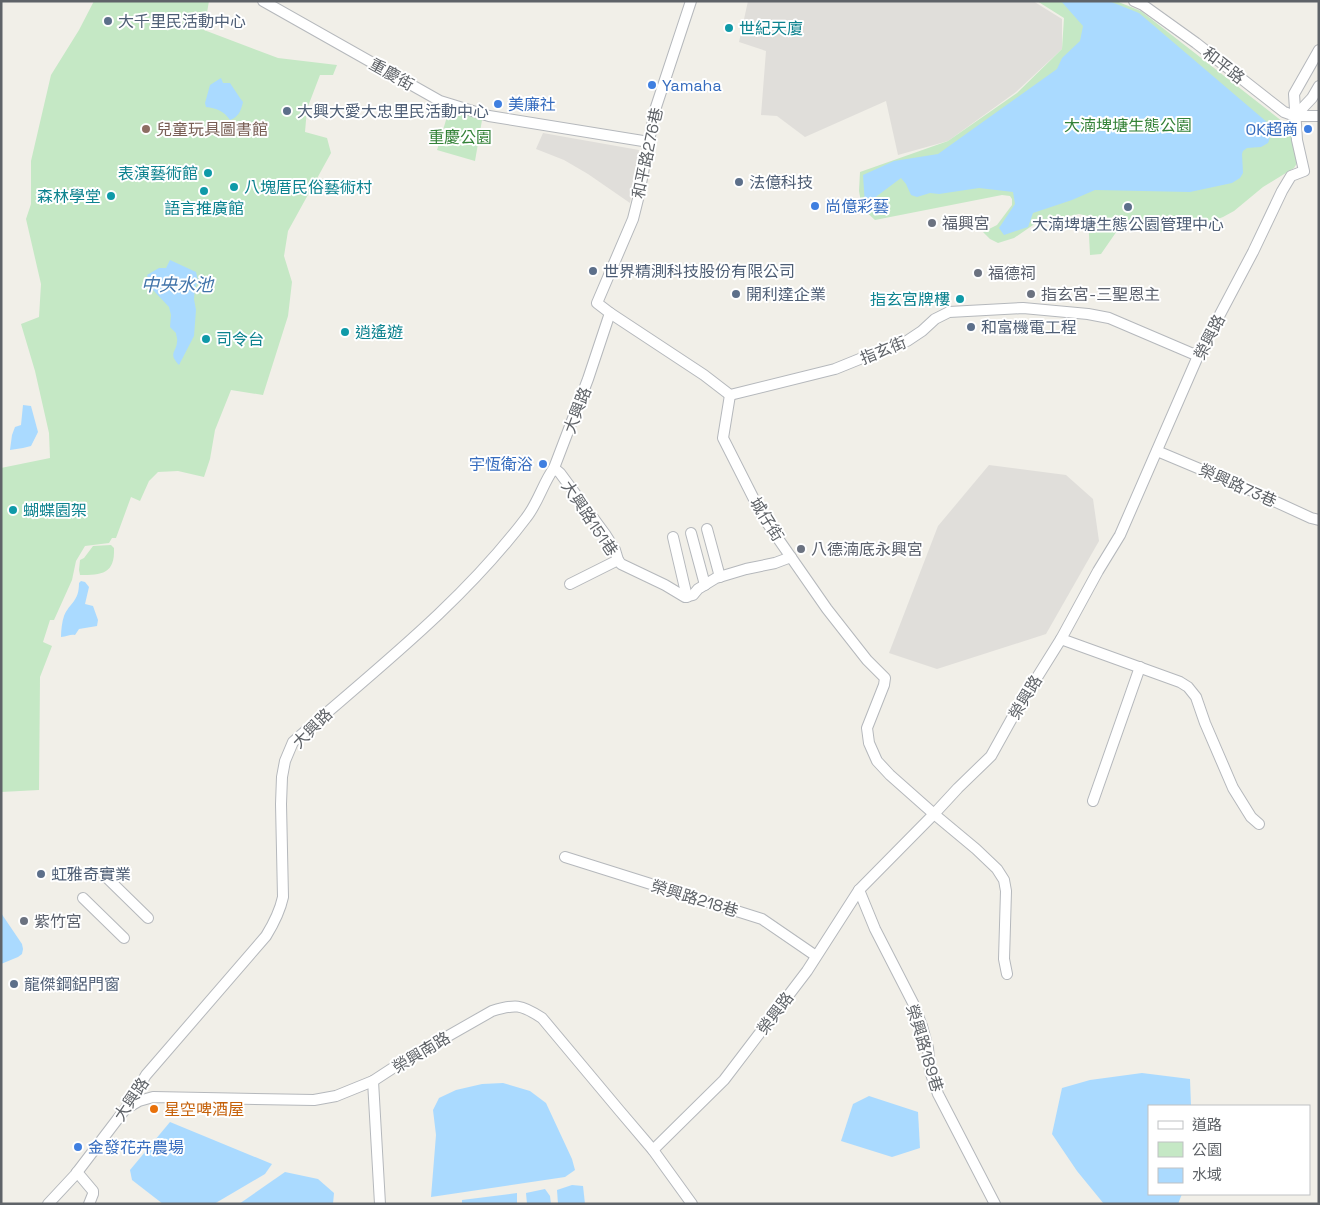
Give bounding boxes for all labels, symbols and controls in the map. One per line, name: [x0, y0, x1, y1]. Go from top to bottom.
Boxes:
place label: 大千里民活動中心: [118, 11, 246, 32]
marker: 大千里民活動中心: [102, 15, 114, 27]
place label: 世紀天廈: [739, 18, 803, 39]
marker: 世紀天廈: [723, 22, 735, 34]
street label: 和平路: [1198, 42, 1249, 88]
street label: 重慶街: [366, 54, 418, 95]
place label: Yamaha: [662, 75, 722, 96]
marker: Yamaha: [646, 79, 658, 91]
place label: 美廉社: [508, 94, 556, 115]
marker: 美廉社: [492, 98, 504, 110]
place label: 大興大愛大忠里民活動中心: [297, 101, 489, 122]
marker: 大興大愛大忠里民活動中心: [281, 105, 293, 117]
street label: 和平路276巷: [628, 106, 667, 200]
park label: 大湳埤塘生態公園: [1064, 115, 1192, 136]
place label: 兒童玩具圖書館: [156, 119, 268, 140]
place label: OK超商: [1246, 119, 1298, 140]
marker: 兒童玩具圖書館: [140, 123, 152, 135]
marker: OK超商: [1302, 123, 1314, 135]
park label: 重慶公園: [428, 127, 492, 148]
place label: 表演藝術館: [118, 163, 198, 184]
marker: 表演藝術館: [202, 167, 214, 179]
place label: 法億科技: [749, 172, 813, 193]
marker: 法億科技: [733, 176, 745, 188]
place label: 八塊厝民俗藝術村: [244, 177, 372, 198]
marker: 八塊厝民俗藝術村: [228, 181, 240, 193]
marker: 語言推廣館: [198, 185, 210, 197]
place label: 森林學堂: [37, 186, 101, 207]
marker: 森林學堂: [105, 190, 117, 202]
place label: 尚億彩藝: [825, 196, 889, 217]
place label: 語言推廣館: [164, 198, 244, 219]
marker: 尚億彩藝: [809, 200, 821, 212]
marker: 大湳埤塘生態公園管理中心: [1122, 201, 1134, 213]
place label: 福興宮: [942, 213, 990, 234]
place label: 大湳埤塘生態公園管理中心: [1032, 214, 1224, 235]
marker: 福興宮: [926, 217, 938, 229]
place label: 世界精測科技股份有限公司: [603, 261, 795, 282]
place label: 福德祠: [988, 263, 1036, 284]
marker: 世界精測科技股份有限公司: [587, 265, 599, 277]
marker: 福德祠: [972, 267, 984, 279]
water label: 中央水池: [141, 273, 215, 296]
place label: 開利達企業: [746, 284, 826, 305]
place label: 指玄宮-三聖恩主: [1041, 284, 1160, 305]
marker: 開利達企業: [730, 288, 742, 300]
marker: 指玄宮-三聖恩主: [1025, 288, 1037, 300]
place label: 指玄宮牌樓: [870, 289, 950, 310]
marker: 指玄宮牌樓: [954, 293, 966, 305]
street label: 榮興路: [1189, 311, 1230, 363]
place label: 和富機電工程: [981, 317, 1077, 338]
marker: 和富機電工程: [965, 321, 977, 333]
place label: 逍遙遊: [355, 322, 403, 343]
marker: 逍遙遊: [339, 326, 351, 338]
place label: 司令台: [216, 329, 264, 350]
street label: 指玄街: [857, 332, 909, 369]
marker: 司令台: [200, 333, 212, 345]
street label: 大興路: [559, 384, 596, 436]
place label: 宇恆衛浴: [469, 454, 533, 475]
marker: 宇恆衛浴: [537, 458, 549, 470]
street label: 榮興路73巷: [1196, 459, 1280, 512]
street label: 大興路151巷: [557, 476, 623, 560]
street label: 城仔街: [745, 493, 788, 545]
place label: 蝴蝶園架: [23, 500, 87, 521]
marker: 蝴蝶園架: [7, 504, 19, 516]
place label: 八德湳底永興宮: [811, 539, 923, 560]
marker: 八德湳底永興宮: [795, 543, 807, 555]
street label: 榮興路: [1004, 671, 1047, 723]
street label: 大興路: [288, 704, 337, 753]
place label: 虹雅奇實業: [51, 864, 131, 885]
marker: 虹雅奇實業: [35, 868, 47, 880]
street label: 榮興路218巷: [649, 875, 741, 922]
place label: 紫竹宮: [34, 911, 82, 932]
marker: 紫竹宮: [18, 915, 30, 927]
place label: 龍傑鋼鋁門窗: [24, 974, 120, 995]
marker: 龍傑鋼鋁門窗: [8, 978, 20, 990]
street label: 榮興路: [753, 988, 798, 1039]
street label: 榮興路189巷: [901, 1002, 948, 1094]
street label: 榮興南路: [388, 1027, 454, 1078]
street label: 大興路: [109, 1074, 154, 1125]
place label: 星空啤酒屋: [164, 1099, 244, 1120]
marker: 星空啤酒屋: [148, 1103, 160, 1115]
legend: [1148, 1105, 1310, 1195]
text: 道路: [1192, 1115, 1222, 1134]
place label: 金發花卉農場: [88, 1137, 184, 1158]
text: 公園: [1192, 1140, 1222, 1159]
marker: 金發花卉農場: [72, 1141, 84, 1153]
text: 水域: [1192, 1165, 1222, 1184]

